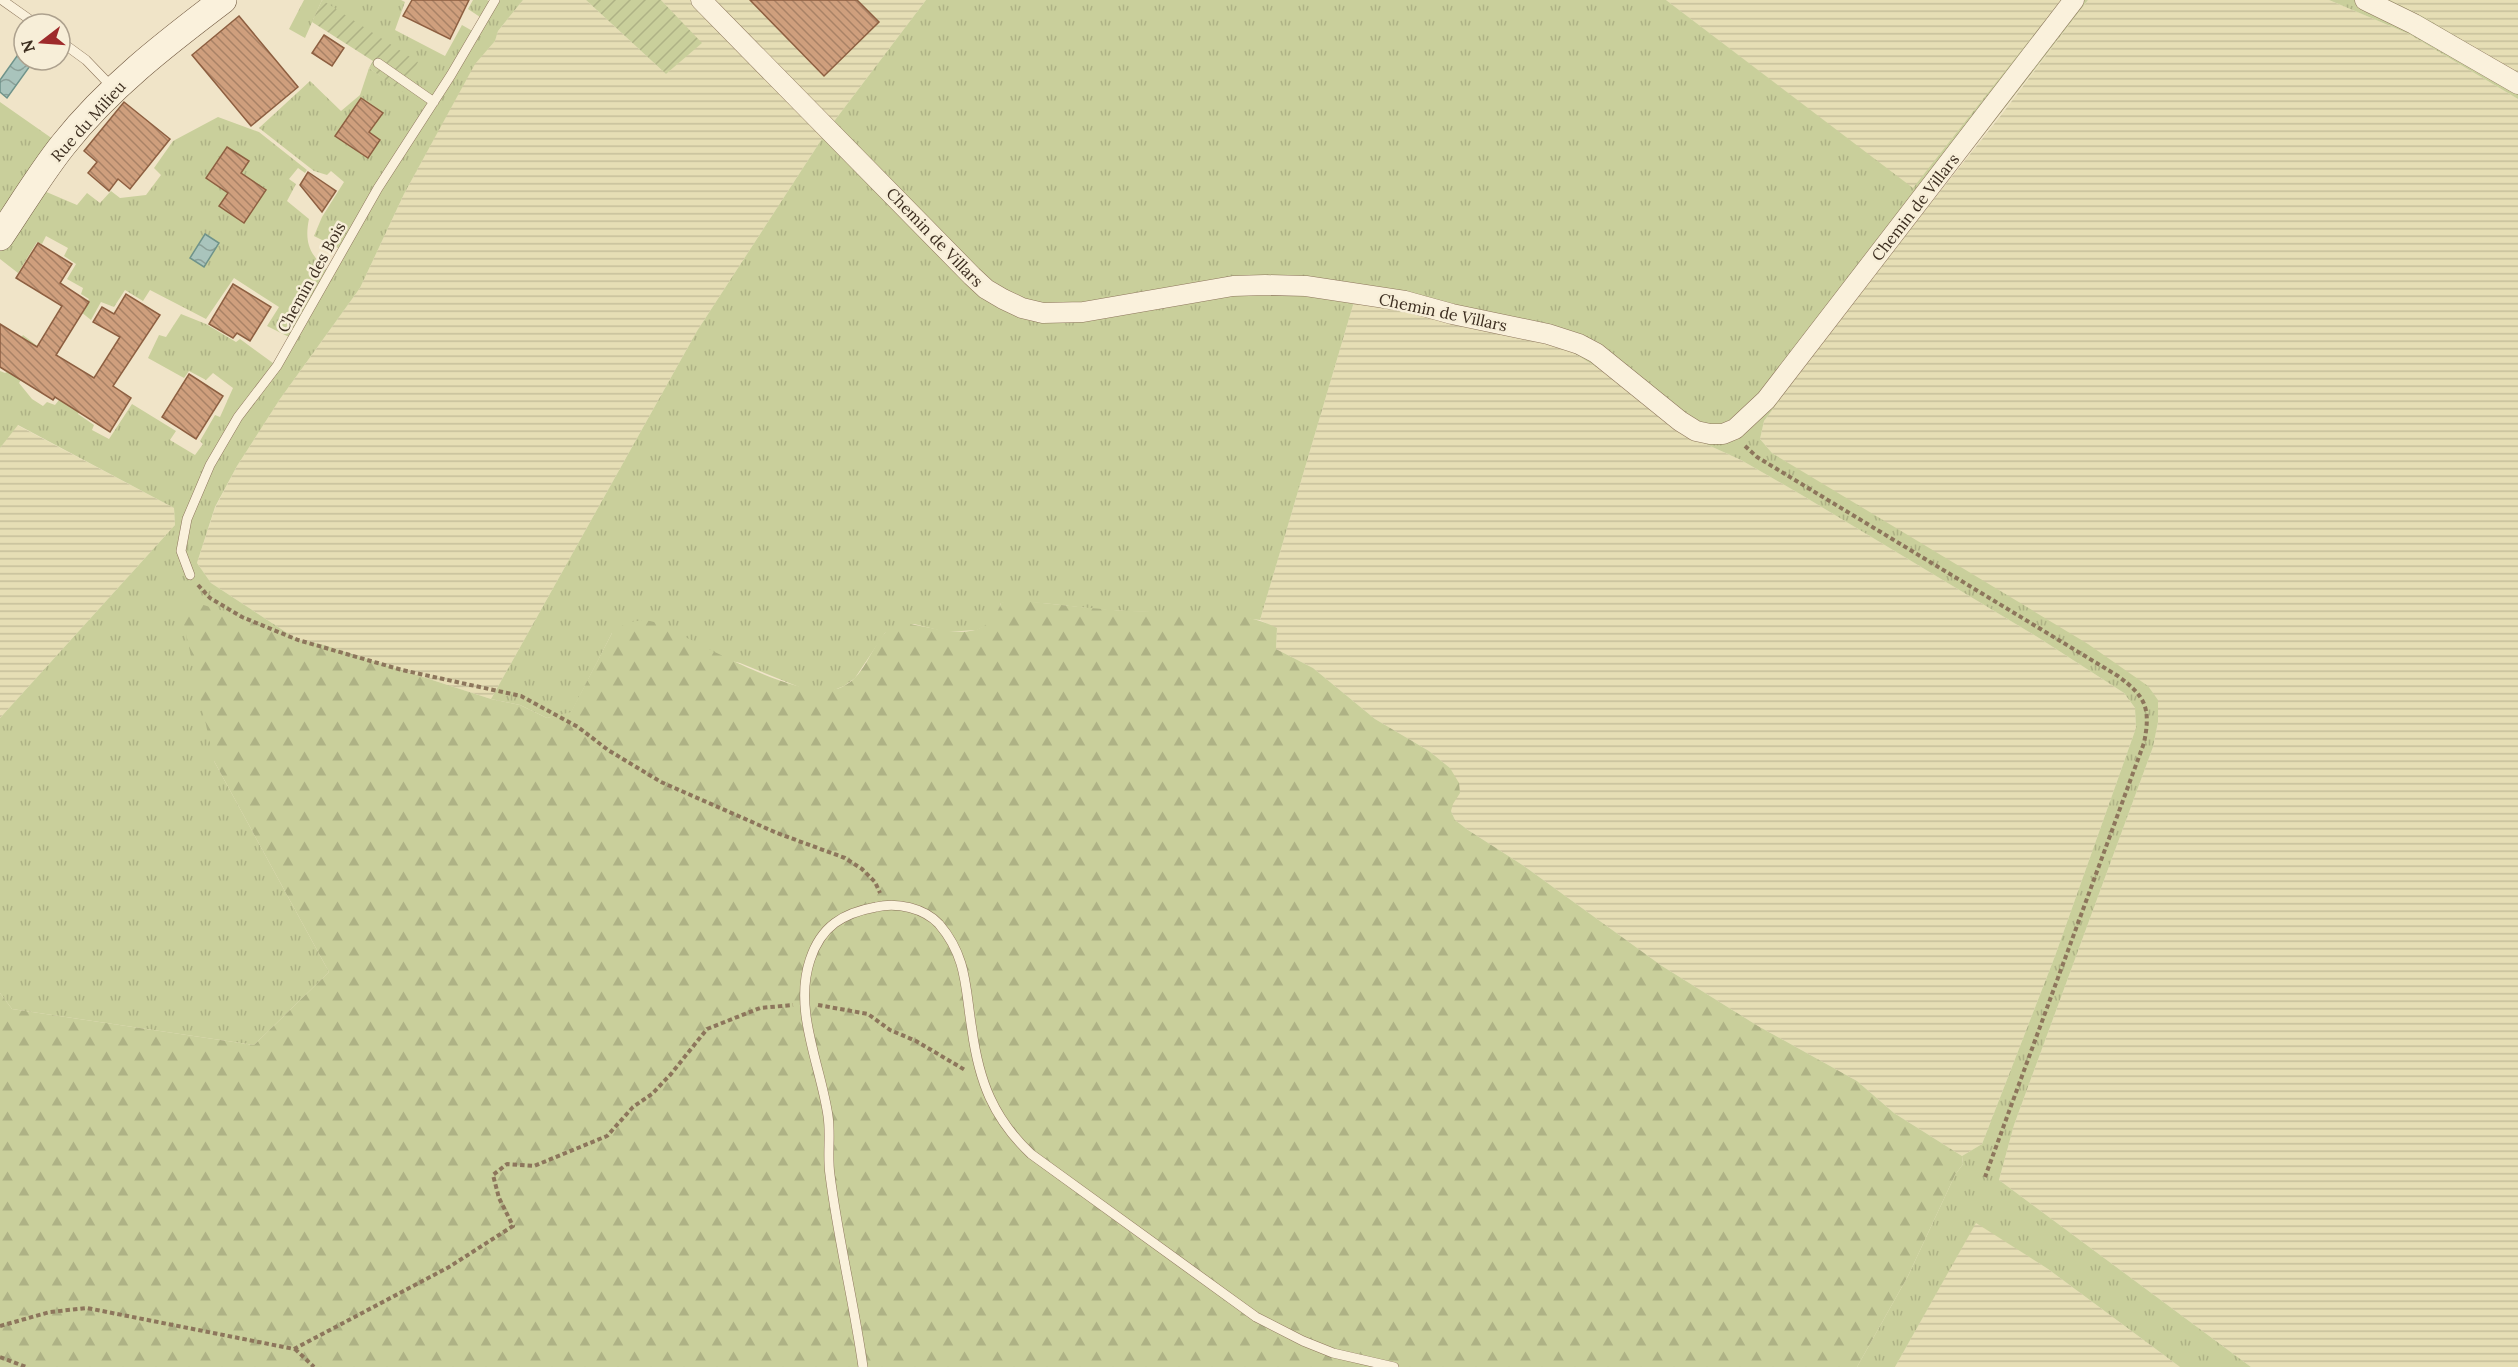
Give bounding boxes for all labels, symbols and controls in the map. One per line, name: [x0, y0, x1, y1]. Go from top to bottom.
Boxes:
north arrow: [12, 12, 72, 72]
text: N: [16, 38, 39, 55]
street label: Rue du Milieu: [46, 76, 130, 166]
street label: Chemin de Villars: [1867, 149, 1963, 265]
street label: Chemin de Villars: [882, 183, 988, 291]
street label: Chemin des Bois: [272, 218, 350, 336]
street label: Chemin de Villars: [1377, 289, 1509, 335]

